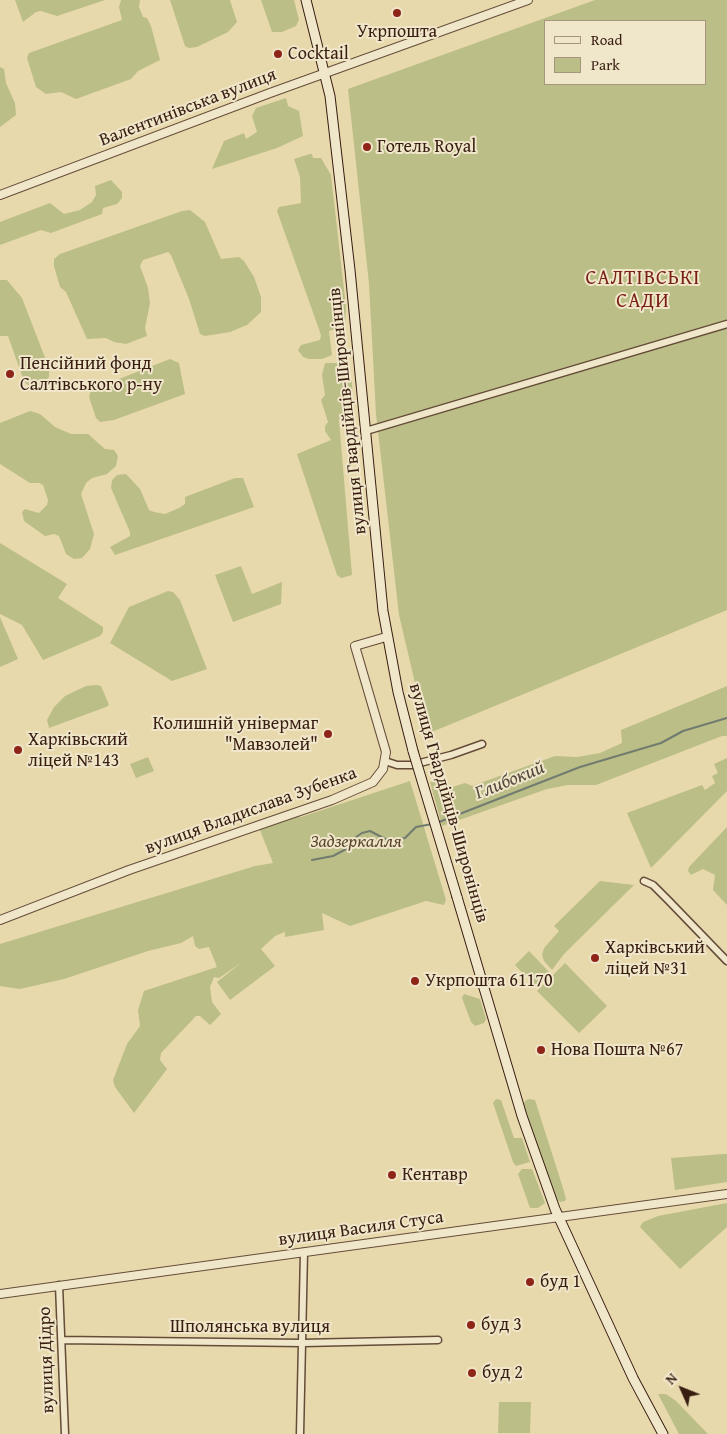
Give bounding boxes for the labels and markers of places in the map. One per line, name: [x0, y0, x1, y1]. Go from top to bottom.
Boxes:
marker: Укрпошта: [391, 7, 403, 19]
place label: Укрпошта: [357, 21, 437, 43]
place label: Cocktail: [288, 43, 349, 65]
marker: Cocktail: [272, 48, 284, 60]
place label: Готель Royal: [377, 136, 476, 158]
marker: Готель Royal: [361, 141, 373, 153]
place label: Пенсійний фонд Салтівського р-ну: [20, 353, 162, 396]
marker: Пенсійний фонд Салтівського р-ну: [4, 368, 16, 380]
place label: Колишній універмаг "Мавзолей": [153, 713, 318, 756]
marker: Колишній універмаг "Мавзолей": [322, 728, 334, 740]
place label: Харківьский ліцей №143: [28, 729, 128, 772]
marker: Харківьский ліцей №143: [12, 744, 24, 756]
place label: Харківський ліцей №31: [605, 937, 705, 980]
marker: Харківський ліцей №31: [589, 952, 601, 964]
place label: Укрпошта 61170: [425, 970, 553, 992]
marker: Укрпошта 61170: [409, 975, 421, 987]
place label: Нова Пошта №67: [551, 1039, 683, 1061]
marker: Нова Пошта №67: [535, 1044, 547, 1056]
place label: Кентавр: [402, 1164, 468, 1186]
marker: Кентавр: [386, 1169, 398, 1181]
place label: буд 1: [540, 1271, 581, 1293]
marker: буд 1: [524, 1276, 536, 1288]
place label: буд 3: [481, 1314, 522, 1336]
marker: буд 3: [465, 1319, 477, 1331]
place label: буд 2: [482, 1362, 523, 1384]
marker: буд 2: [466, 1367, 478, 1379]

